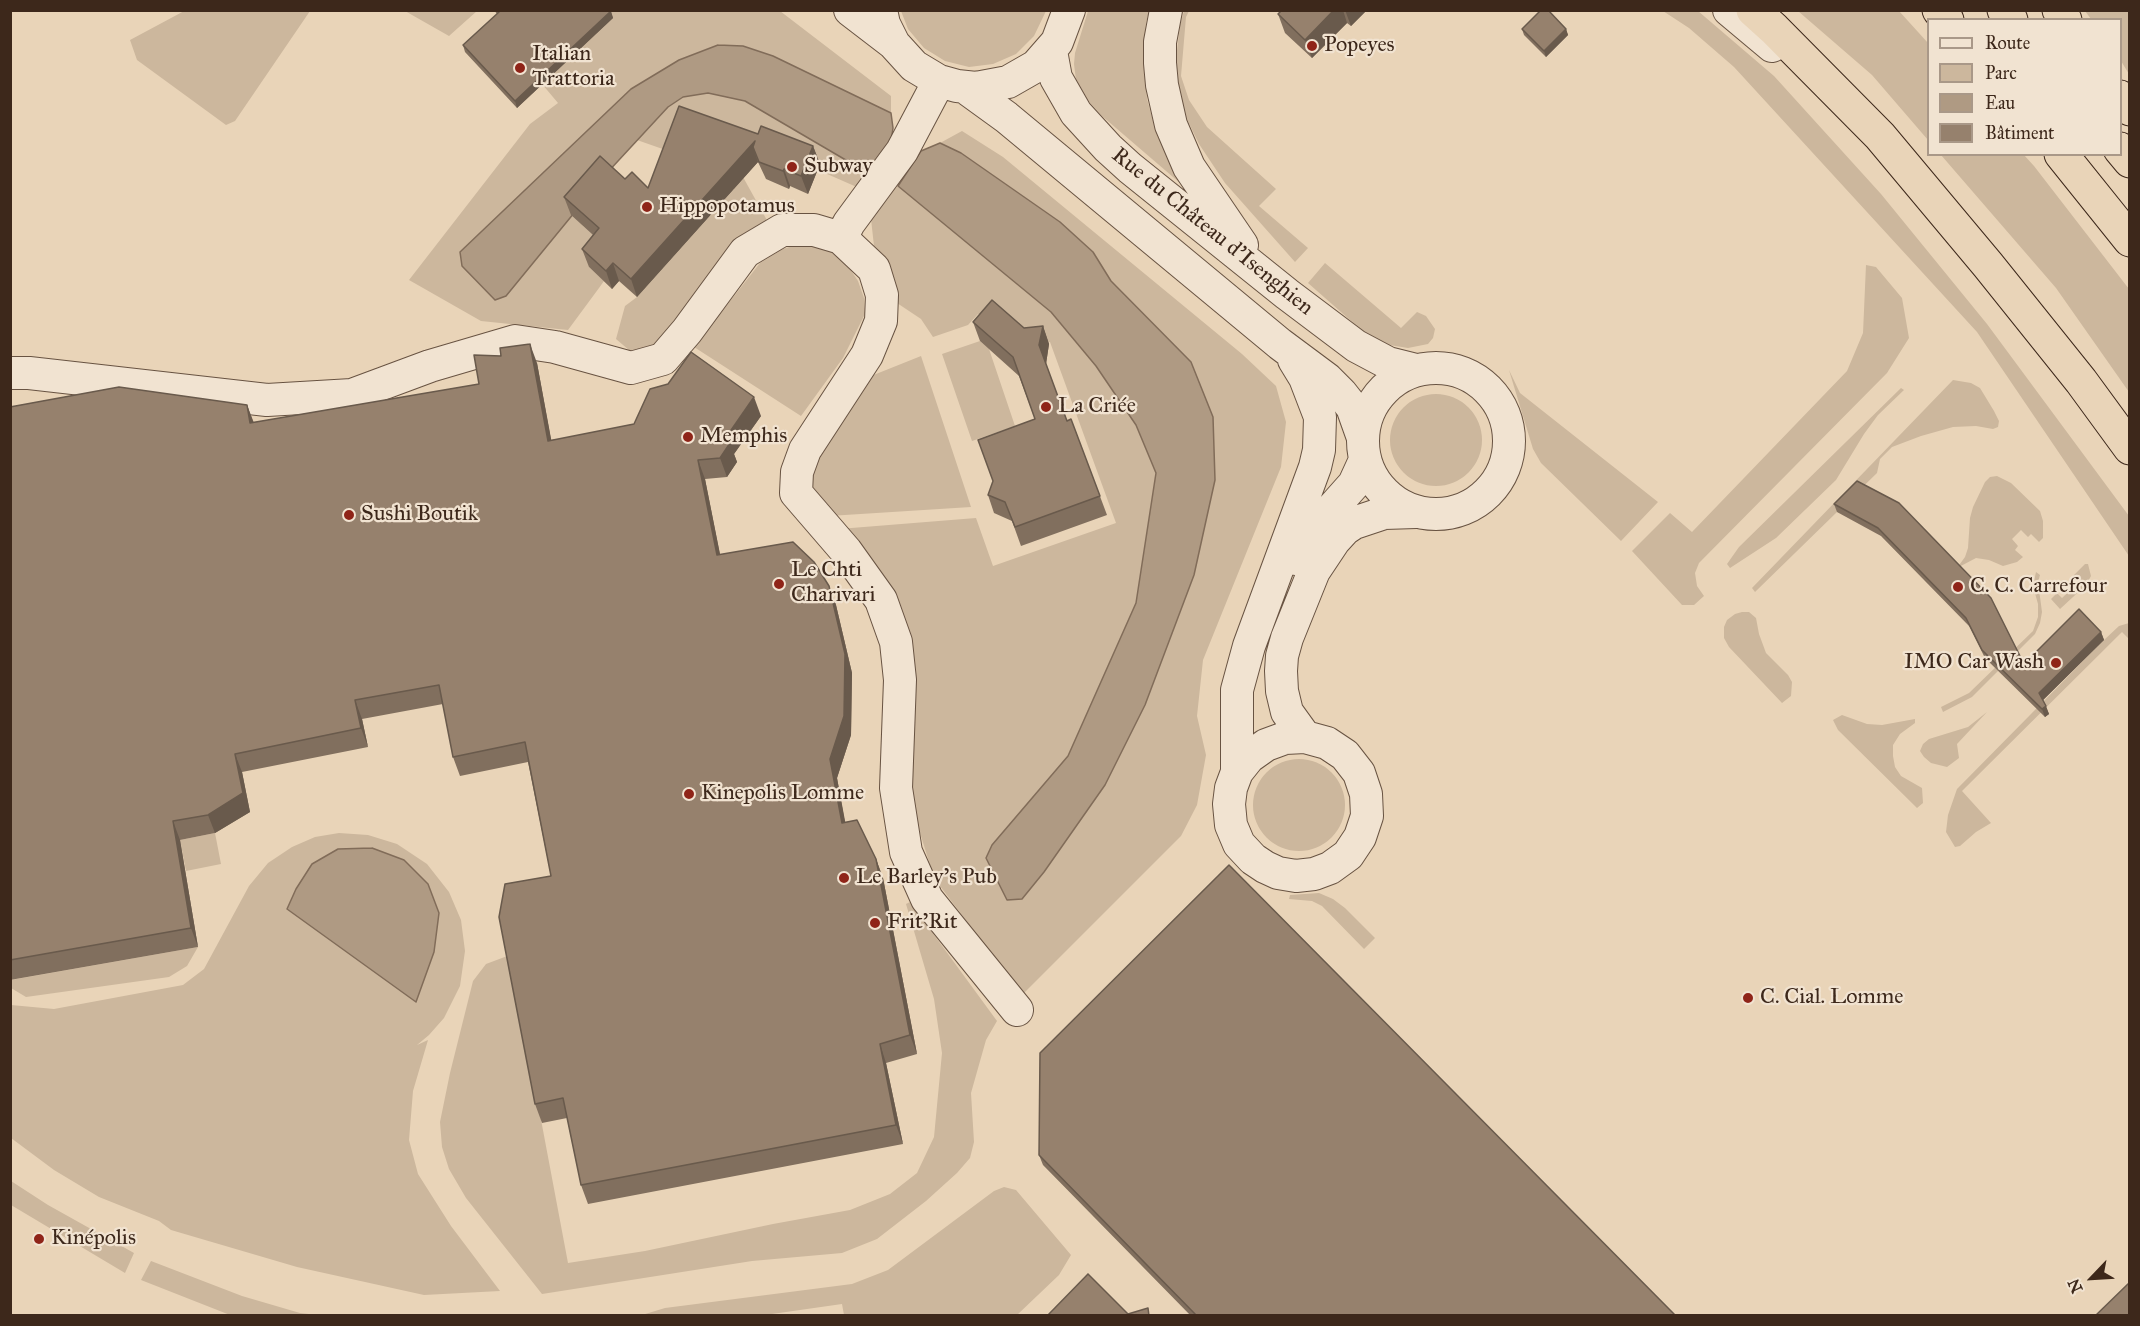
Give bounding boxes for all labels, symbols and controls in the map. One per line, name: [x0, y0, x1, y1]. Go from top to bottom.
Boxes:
legend: [1927, 18, 2122, 156]
text: Route: [1985, 32, 2030, 54]
place label: Popeyes: [1324, 33, 1395, 59]
marker: Popeyes: [1305, 39, 1319, 53]
place label: Italian Trattoria: [532, 42, 614, 94]
marker: Italian Trattoria: [513, 61, 527, 75]
text: Parc: [1985, 62, 2017, 84]
text: Eau: [1985, 92, 2015, 114]
text: Bâtiment: [1985, 122, 2054, 144]
street label: Rue du Château d'Isenghien: [1106, 142, 1318, 322]
place label: Subway: [804, 154, 873, 180]
marker: Subway: [785, 160, 799, 174]
place label: Hippopotamus: [659, 194, 795, 220]
marker: Hippopotamus: [640, 200, 654, 214]
place label: La Criée: [1058, 394, 1136, 420]
marker: La Criée: [1039, 400, 1053, 414]
place label: Memphis: [700, 424, 787, 450]
marker: Memphis: [681, 430, 695, 444]
place label: Sushi Boutik: [361, 502, 478, 528]
marker: Sushi Boutik: [342, 508, 356, 522]
place label: Le Chti Charivari: [791, 558, 876, 610]
place label: C. C. Carrefour: [1970, 574, 2107, 600]
marker: Le Chti Charivari: [772, 577, 786, 591]
marker: C. C. Carrefour: [1951, 580, 1965, 594]
place label: IMO Car Wash: [1904, 650, 2044, 676]
marker: IMO Car Wash: [2049, 656, 2063, 670]
place label: Kinepolis Lomme: [701, 781, 864, 807]
marker: Kinepolis Lomme: [682, 787, 696, 801]
place label: Le Barley's Pub: [856, 865, 997, 891]
marker: Le Barley's Pub: [837, 871, 851, 885]
place label: Frit'Rit: [887, 910, 958, 936]
marker: Frit'Rit: [868, 916, 882, 930]
place label: C. Cial. Lomme: [1760, 985, 1903, 1011]
marker: C. Cial. Lomme: [1741, 991, 1755, 1005]
place label: Kinépolis: [51, 1226, 136, 1252]
marker: Kinépolis: [32, 1232, 46, 1246]
north arrow: [2062, 1248, 2122, 1308]
text: N: [2064, 1276, 2087, 1296]

